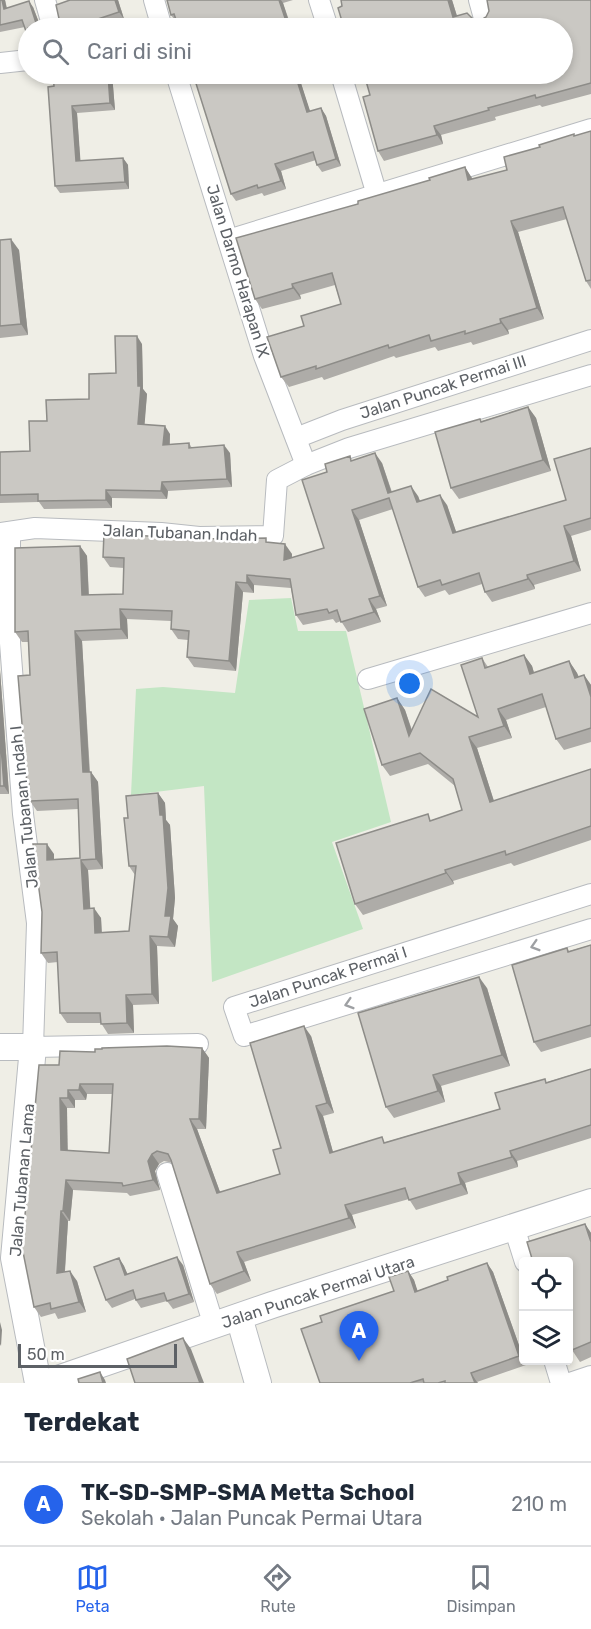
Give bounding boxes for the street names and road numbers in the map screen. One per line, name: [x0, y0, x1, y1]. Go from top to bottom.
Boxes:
street label: Jalan Darmo Harapan IX: [203, 182, 273, 360]
street label: Jalan Puncak Permai III: [357, 351, 529, 423]
street label: Jalan Tubanan Indah: [102, 521, 258, 545]
street label: Jalan Tubanan Indah I: [6, 725, 42, 889]
street label: Jalan Puncak Permai I: [247, 942, 409, 1012]
street label: Jalan Tubanan Lama: [6, 1103, 38, 1257]
street label: Jalan Puncak Permai Utara: [219, 1252, 417, 1332]

